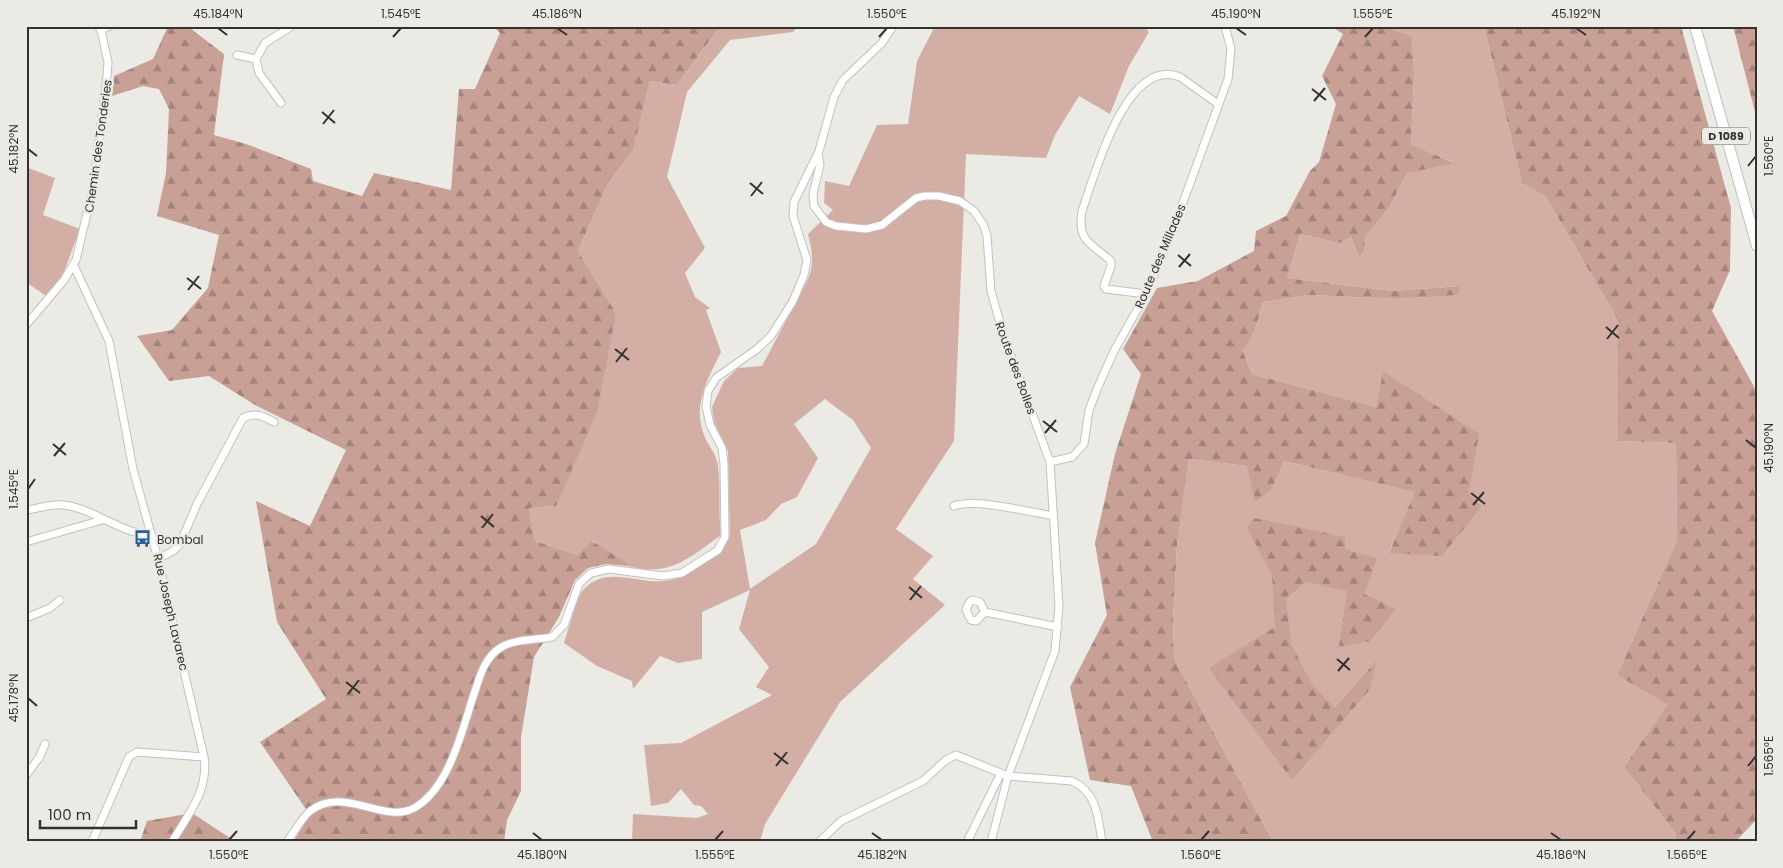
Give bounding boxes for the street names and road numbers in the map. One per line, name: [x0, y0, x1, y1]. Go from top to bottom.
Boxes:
street label: Chemin des Tonderies: [80, 78, 116, 214]
road number: D 1089: [1702, 128, 1750, 144]
street label: Route des Millades: [1130, 201, 1190, 311]
street label: Route des Bolles: [991, 319, 1041, 417]
street label: Rue Joseph Lavarec: [149, 552, 193, 672]

